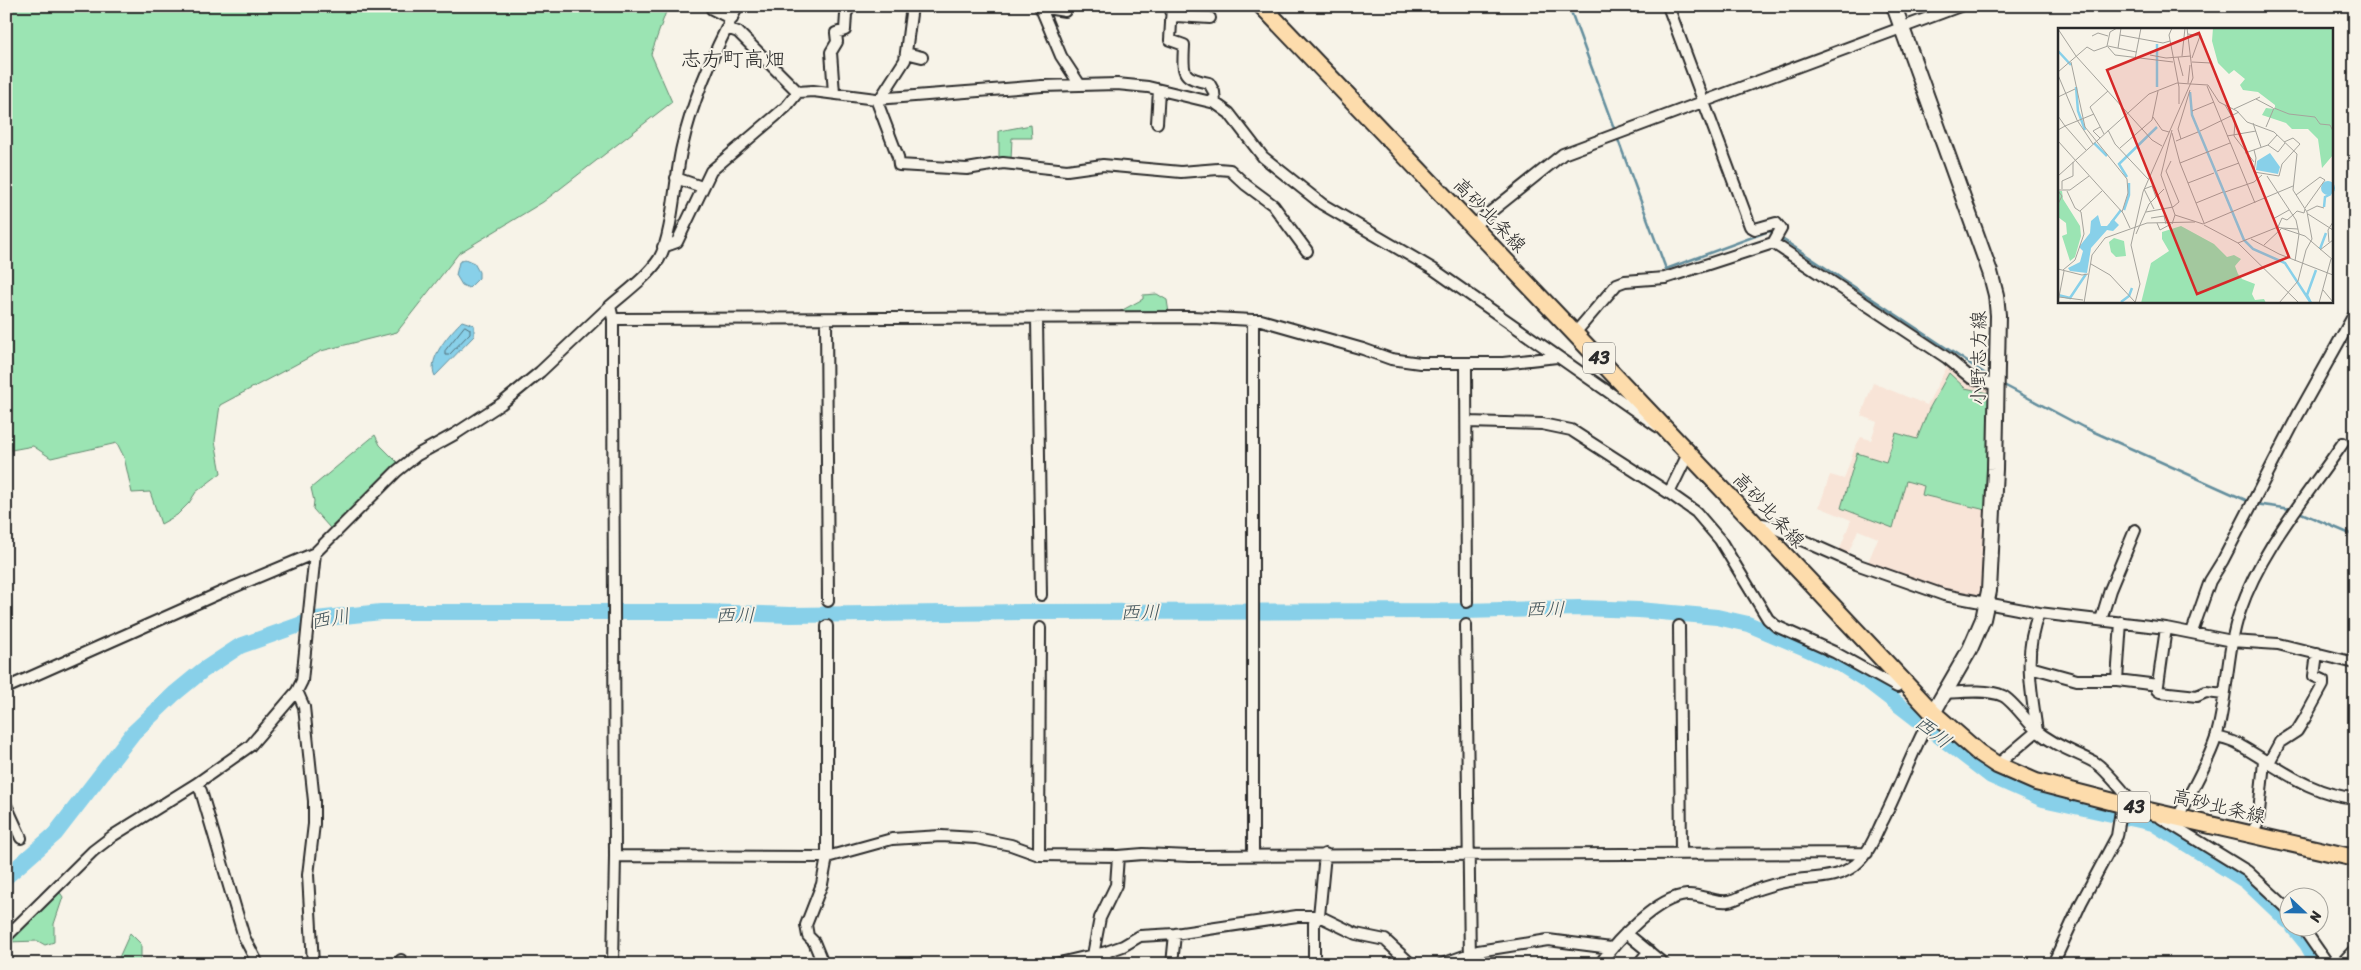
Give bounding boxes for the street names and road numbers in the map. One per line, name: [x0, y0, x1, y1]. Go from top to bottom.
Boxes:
street label: 高砂北条線: [1445, 169, 1535, 261]
street label: 小野志方線: [1962, 310, 1995, 406]
road number: 43: [1583, 342, 1615, 373]
street label: 高砂北条線: [1725, 464, 1813, 556]
street label: 高砂北条線: [2169, 779, 2269, 833]
road number: 43: [2118, 792, 2150, 822]

